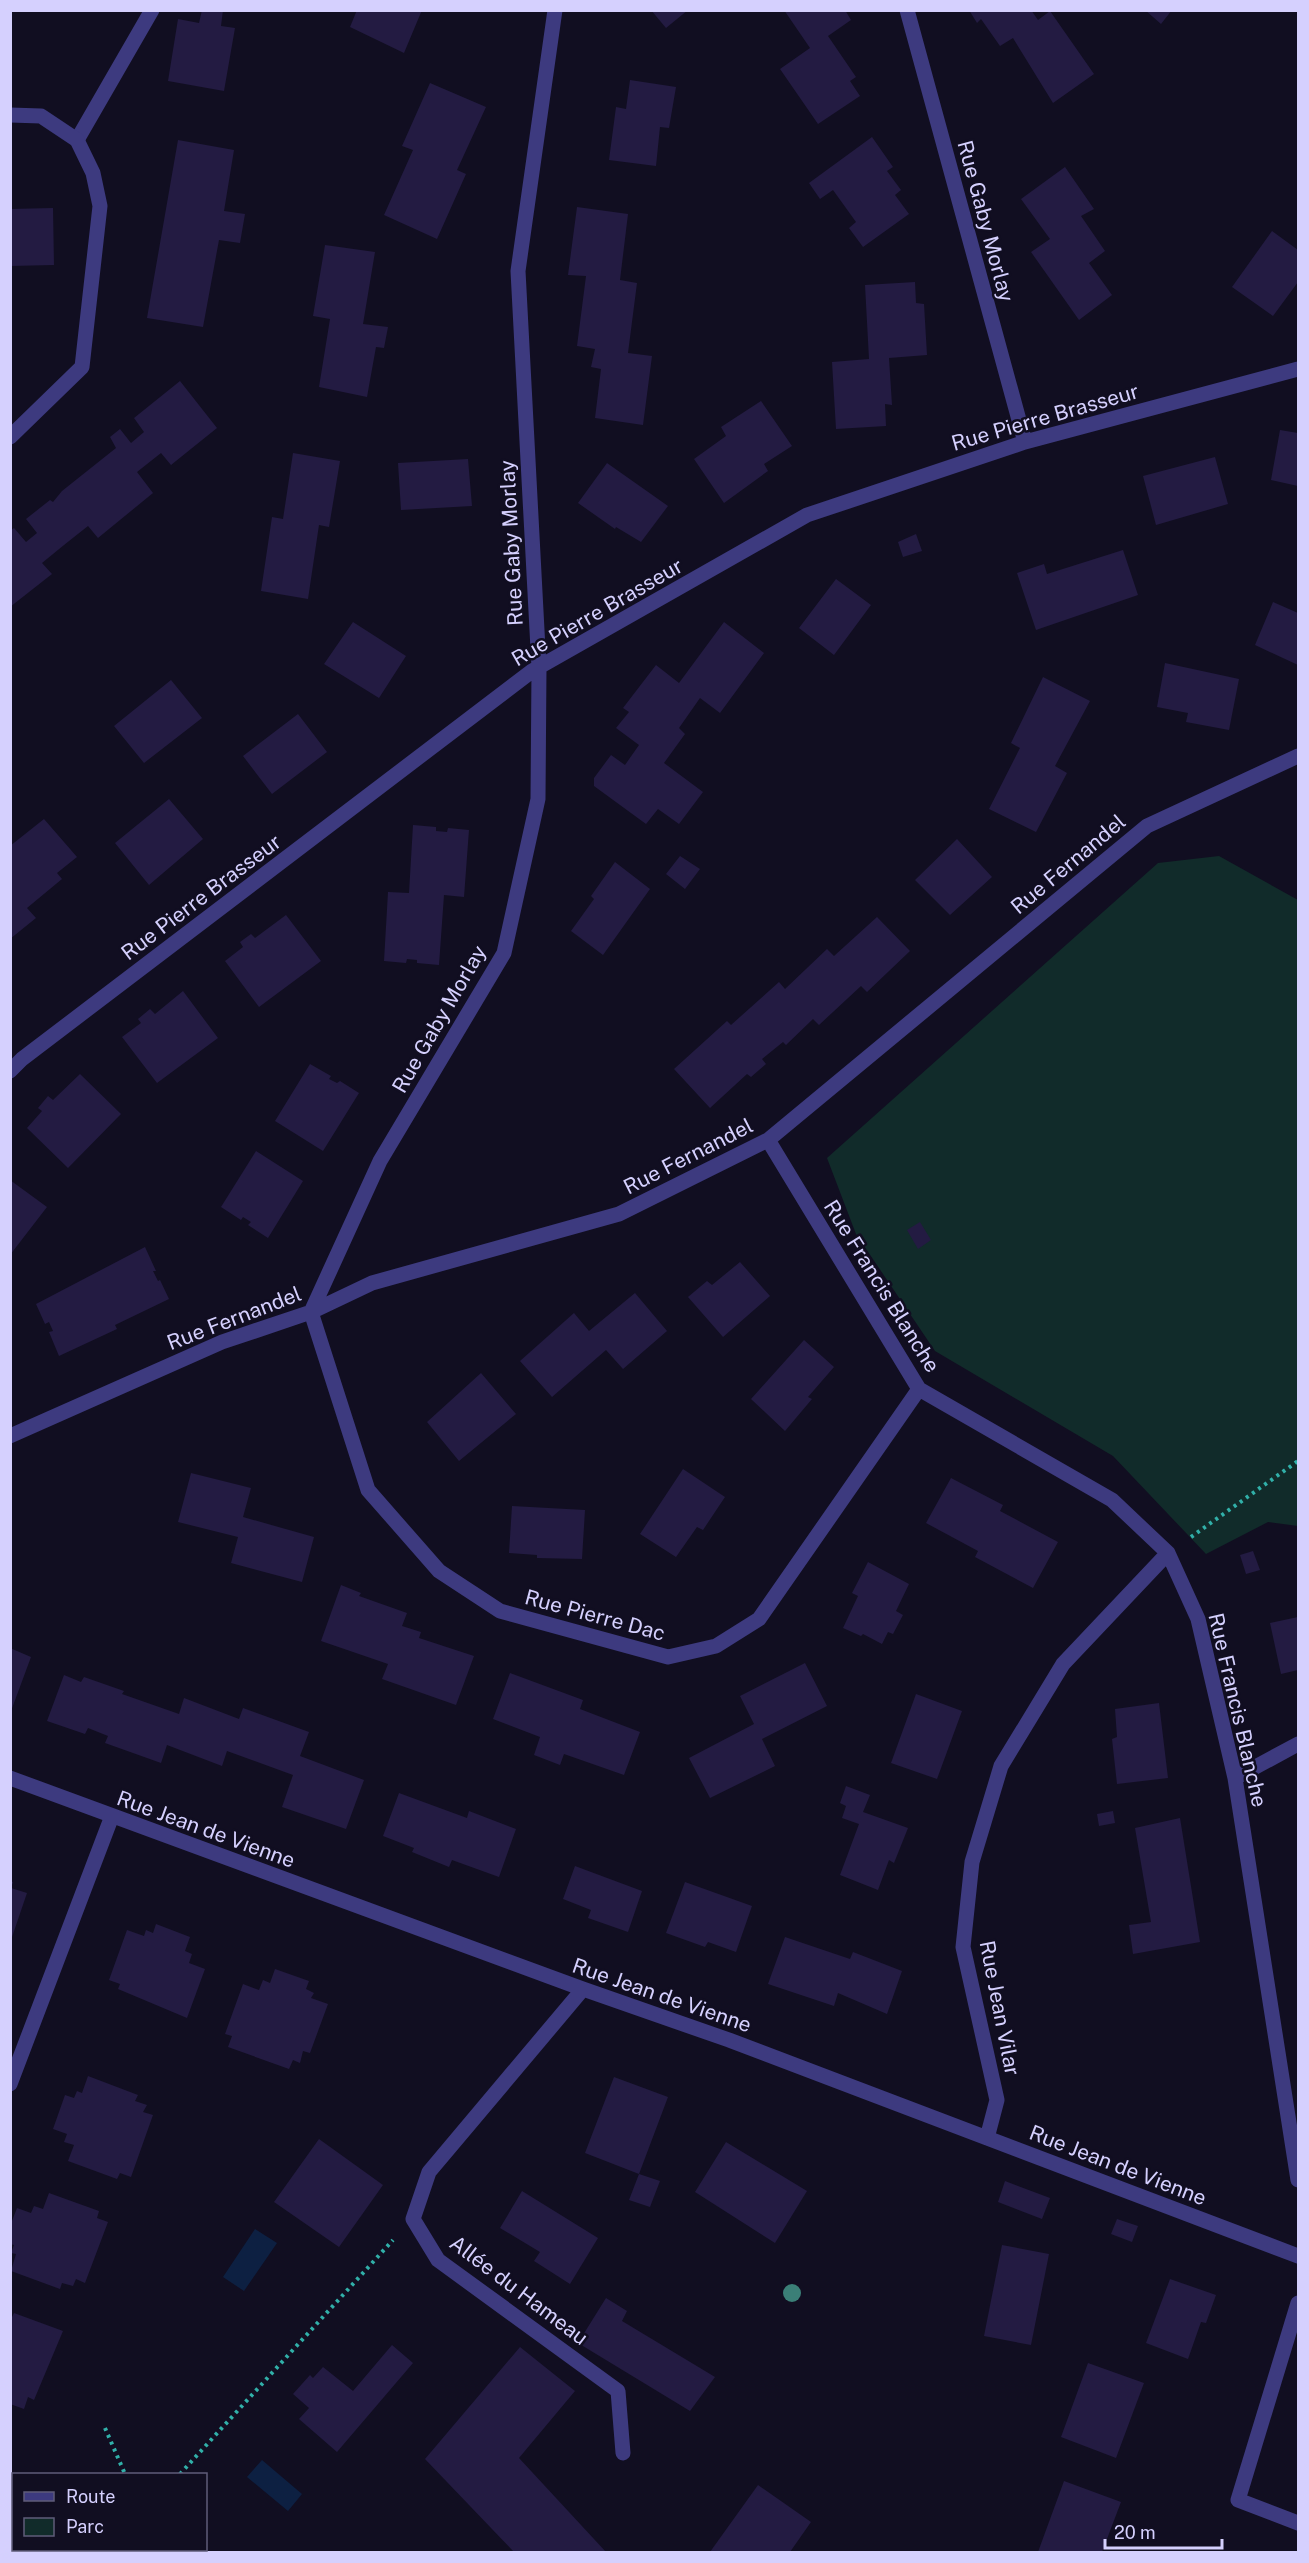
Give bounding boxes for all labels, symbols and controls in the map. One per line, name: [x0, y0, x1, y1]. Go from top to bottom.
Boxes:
street label: Rue Gaby Morlay: [952, 138, 1020, 304]
street label: Rue Pierre Brasseur: [948, 378, 1142, 456]
street label: Rue Gaby Morlay: [494, 459, 528, 627]
street label: Rue Pierre Brasseur: [507, 553, 687, 671]
street label: Rue Fernandel: [1006, 809, 1130, 919]
street label: Rue Pierre Brasseur: [116, 829, 286, 965]
street label: Rue Gaby Morlay: [387, 941, 491, 1097]
street label: Rue Fernandel: [619, 1113, 757, 1199]
street label: Rue Francis Blanche: [819, 1195, 945, 1377]
street label: Rue Fernandel: [163, 1281, 305, 1355]
street label: Rue Pierre Dac: [522, 1584, 668, 1646]
street label: Rue Francis Blanche: [1203, 1610, 1273, 1810]
street label: Rue Jean de Vienne: [113, 1785, 299, 1873]
street label: Rue Jean Vilar: [975, 1938, 1025, 2078]
street label: Rue Jean de Vienne: [569, 1953, 755, 2037]
street label: Rue Jean de Vienne: [1026, 2120, 1210, 2210]
street label: Allée du Hameau: [445, 2230, 593, 2350]
legend: [12, 2473, 207, 2551]
text: Route: [66, 2486, 115, 2507]
scale bar: [1105, 2512, 1222, 2550]
text: Parc: [66, 2516, 104, 2537]
text: 20 m: [1114, 2522, 1156, 2543]

